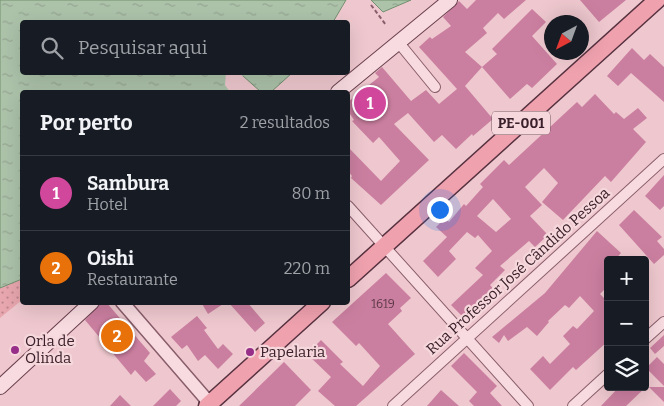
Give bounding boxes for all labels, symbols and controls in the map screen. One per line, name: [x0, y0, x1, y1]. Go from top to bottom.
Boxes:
north arrow: [544, 15, 589, 60]
search box: [20, 20, 350, 75]
icon: search: [38, 34, 66, 62]
text: Pesquisar aqui: [78, 36, 207, 59]
pin: 1: [354, 84, 386, 122]
text: Por perto: [40, 110, 133, 136]
road number: PE-001: [492, 112, 550, 134]
text: 2 resultados: [240, 113, 330, 132]
text: Sambura: [87, 172, 169, 195]
text: 1: [53, 184, 59, 203]
text: 80 m: [292, 184, 330, 203]
street label: Rua Professor José Cândido Pessoa: [423, 184, 613, 358]
text: Hotel: [87, 195, 128, 214]
your location: [427, 197, 453, 223]
text: Oishi: [87, 247, 134, 270]
map controls: [604, 256, 649, 391]
button: +: [604, 256, 649, 301]
text: 2: [51, 259, 61, 278]
text: 220 m: [284, 259, 330, 278]
text: Restaurante: [87, 270, 178, 289]
house number: 1619: [371, 297, 395, 311]
button: −: [604, 301, 649, 346]
pin: 2: [101, 317, 133, 355]
place label: Orla de Olinda: [25, 332, 75, 367]
place label: Papelaria: [260, 343, 325, 361]
marker: Orla de Olinda: [9, 344, 21, 356]
marker: Papelaria: [244, 346, 256, 358]
button: layers: [604, 346, 649, 391]

